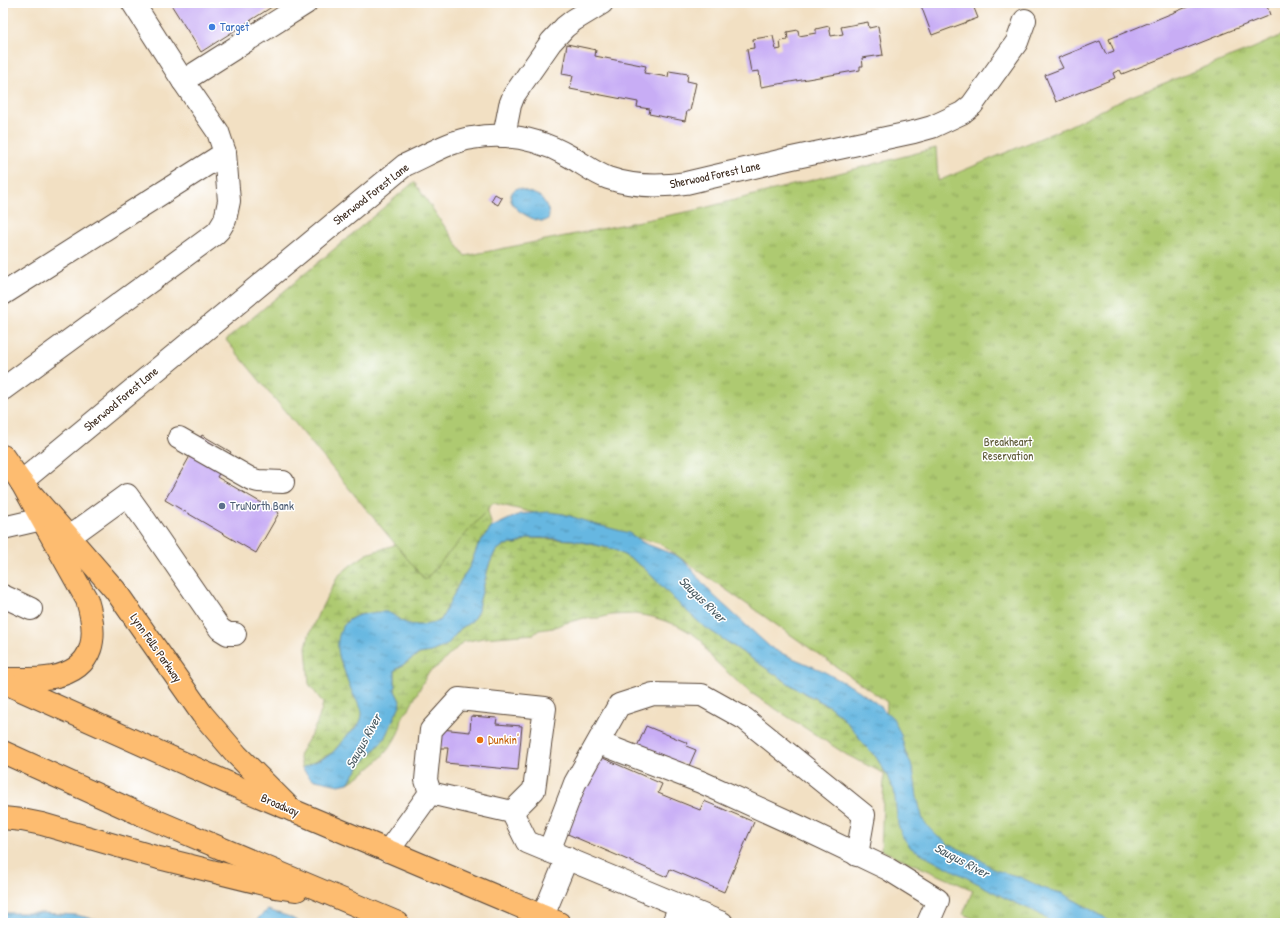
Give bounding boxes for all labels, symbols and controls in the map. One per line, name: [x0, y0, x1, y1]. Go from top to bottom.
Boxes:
place label: Target: [220, 18, 250, 35]
marker: Target: [207, 22, 217, 32]
street label: Sherwood Forest Lane: [668, 157, 762, 192]
street label: Sherwood Forest Lane: [329, 158, 412, 229]
street label: Sherwood Forest Lane: [80, 362, 162, 435]
park label: Breakheart Reservation: [983, 433, 1033, 464]
place label: TruNorth Bank: [230, 497, 294, 514]
marker: TruNorth Bank: [217, 501, 227, 511]
water label: Saugus River: [675, 572, 732, 628]
street label: Lynn Fells Parkway: [126, 610, 186, 686]
water label: Saugus River: [341, 709, 387, 772]
place label: Dunkin': [488, 731, 519, 748]
marker: Dunkin': [475, 735, 485, 745]
street label: Broadway: [258, 789, 302, 820]
water label: Saugus River: [931, 838, 994, 884]

